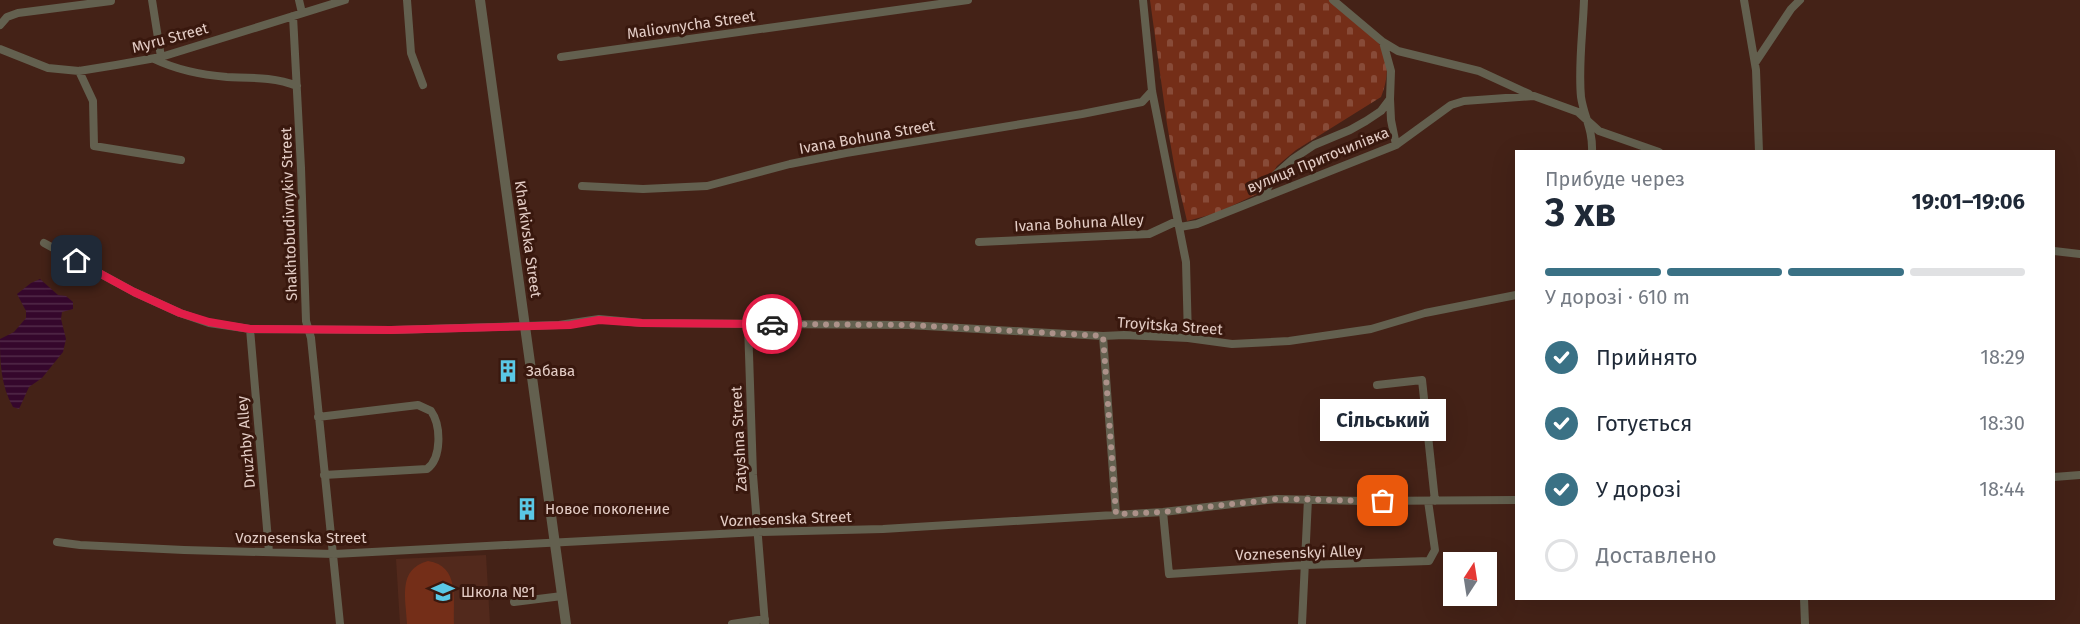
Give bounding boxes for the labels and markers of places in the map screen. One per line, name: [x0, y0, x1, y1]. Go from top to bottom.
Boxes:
pin: [51, 235, 102, 286]
building icon: Забава: [495, 358, 521, 384]
place label: Забава: [526, 362, 575, 380]
callout: Сільський: [1320, 399, 1446, 441]
pin: [1357, 475, 1408, 526]
building icon: Новое поколение: [514, 496, 540, 522]
place label: Новое поколение: [545, 500, 670, 518]
school or university icon: Школа №1: [430, 579, 456, 605]
place label: Школа №1: [461, 583, 535, 601]

